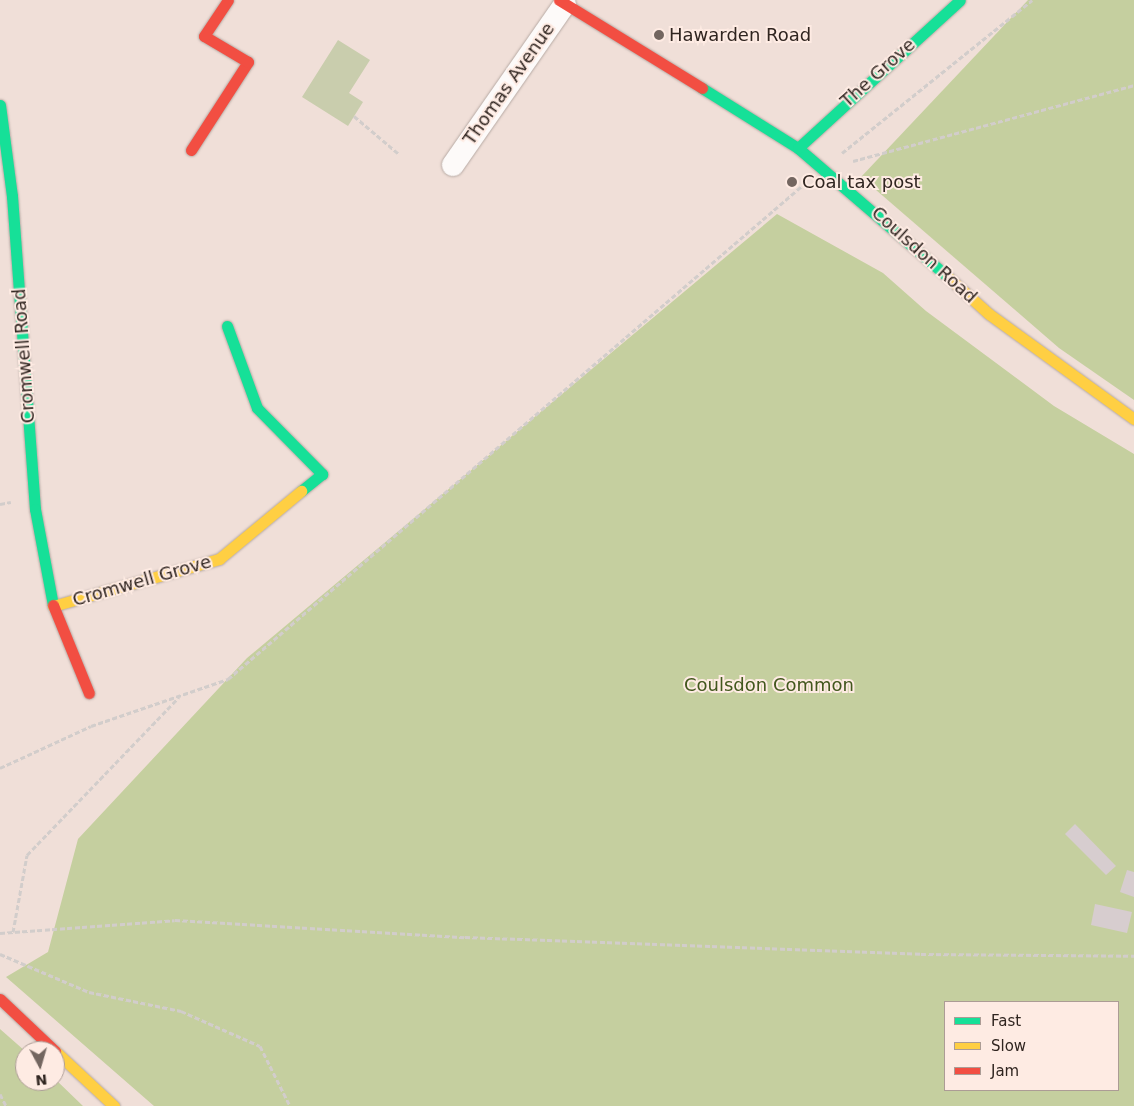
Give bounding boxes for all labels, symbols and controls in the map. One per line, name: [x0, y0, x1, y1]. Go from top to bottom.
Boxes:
street label: Thomas Avenue: [459, 19, 559, 149]
place label: Hawarden Road: [669, 24, 811, 46]
marker: Hawarden Road: [653, 29, 665, 41]
street label: The Grove: [836, 34, 920, 112]
place label: Coal tax post: [802, 171, 921, 193]
marker: Coal tax post: [786, 176, 798, 188]
street label: Coulsdon Road: [867, 202, 981, 308]
street label: Cromwell Road: [9, 288, 39, 424]
street label: Cromwell Grove: [70, 551, 214, 611]
park label: Coulsdon Common: [684, 674, 854, 696]
legend: [944, 1001, 1119, 1091]
text: Fast: [991, 1012, 1021, 1030]
text: Slow: [991, 1037, 1026, 1055]
north arrow: [15, 1041, 65, 1091]
text: Jam: [991, 1062, 1019, 1080]
text: N: [35, 1071, 48, 1088]

